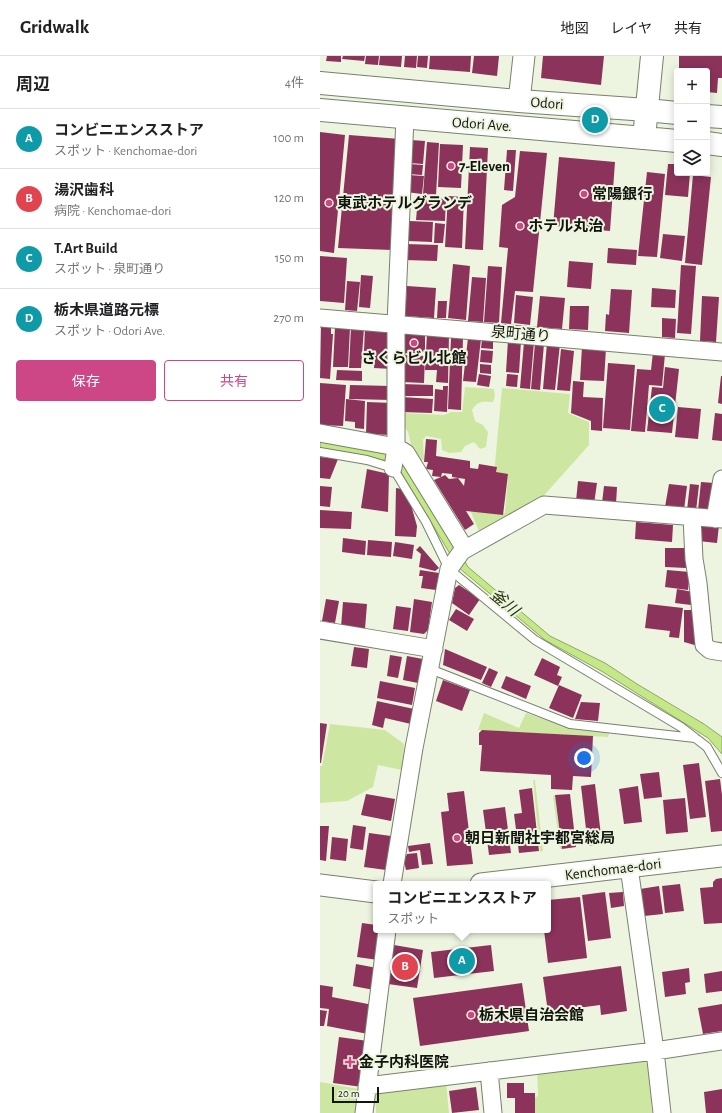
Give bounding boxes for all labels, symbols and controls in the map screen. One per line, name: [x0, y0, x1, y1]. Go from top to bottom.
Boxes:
text: Gridwalk: [20, 18, 89, 37]
text: 地図: [560, 22, 588, 36]
text: レイヤ: [610, 22, 652, 36]
text: 共有: [674, 22, 702, 36]
map controls: [674, 68, 710, 176]
button: +: [674, 68, 710, 104]
text: 周辺: [16, 76, 50, 93]
text: 4件: [285, 77, 304, 90]
street label: Odori: [530, 95, 564, 112]
button: −: [674, 104, 710, 140]
pin: D: [582, 105, 608, 135]
street label: Odori Ave.: [452, 115, 512, 134]
text: コンビニエンスストア: [54, 123, 204, 138]
text: A: [25, 132, 33, 145]
text: 100 m: [273, 132, 304, 145]
button: layers: [674, 140, 710, 176]
text: スポット · Kenchomae-dori: [54, 145, 198, 158]
place label: 7-Eleven: [459, 159, 510, 174]
marker: 7-Eleven: [446, 161, 456, 171]
text: 湯沢歯科: [54, 183, 114, 198]
place label: 常陽銀行: [592, 186, 652, 202]
marker: 常陽銀行: [579, 189, 589, 199]
text: B: [25, 192, 33, 205]
text: 120 m: [274, 192, 304, 205]
place label: 東武ホテルグランデ: [337, 195, 472, 211]
marker: 東武ホテルグランデ: [324, 198, 334, 208]
text: 病院 · Kenchomae-dori: [54, 205, 172, 218]
place label: ホテル丸治: [528, 218, 604, 234]
marker: ホテル丸治: [515, 221, 525, 231]
text: T.Art Build: [54, 241, 118, 256]
text: C: [26, 252, 32, 265]
text: 150 m: [275, 252, 304, 265]
text: スポット · 泉町通り: [54, 263, 165, 276]
text: 栃木県道路元標: [54, 303, 159, 318]
text: D: [25, 312, 33, 325]
text: 270 m: [273, 312, 304, 325]
street label: 泉町通り: [490, 323, 552, 345]
text: スポット · Odori Ave.: [54, 325, 165, 338]
marker: さくらビル北館: [409, 338, 419, 348]
place label: さくらビル北館: [361, 350, 467, 366]
button: 保存: [16, 360, 156, 401]
button: 共有: [164, 360, 304, 401]
pin: C: [649, 394, 675, 424]
water label: 釜川: [487, 586, 524, 620]
your location: [574, 748, 594, 768]
place label: 朝日新聞社宇都宮総局: [465, 829, 615, 846]
marker: 朝日新聞社宇都宮総局: [452, 833, 462, 843]
street label: Kenchomae-dori: [564, 856, 662, 883]
popup: [373, 881, 551, 933]
text: コンビニエンスストア: [387, 891, 537, 906]
text: スポット: [387, 913, 439, 926]
pin: A: [449, 946, 475, 976]
pin: B: [392, 952, 418, 982]
place label: 栃木県自治会館: [479, 1007, 584, 1023]
marker: 栃木県自治会館: [466, 1010, 476, 1020]
place label: 金子内科医院: [359, 1054, 449, 1070]
marker: 金子内科医院: [344, 1056, 356, 1068]
scale bar: [332, 1085, 379, 1104]
text: 20 m: [338, 1088, 359, 1099]

